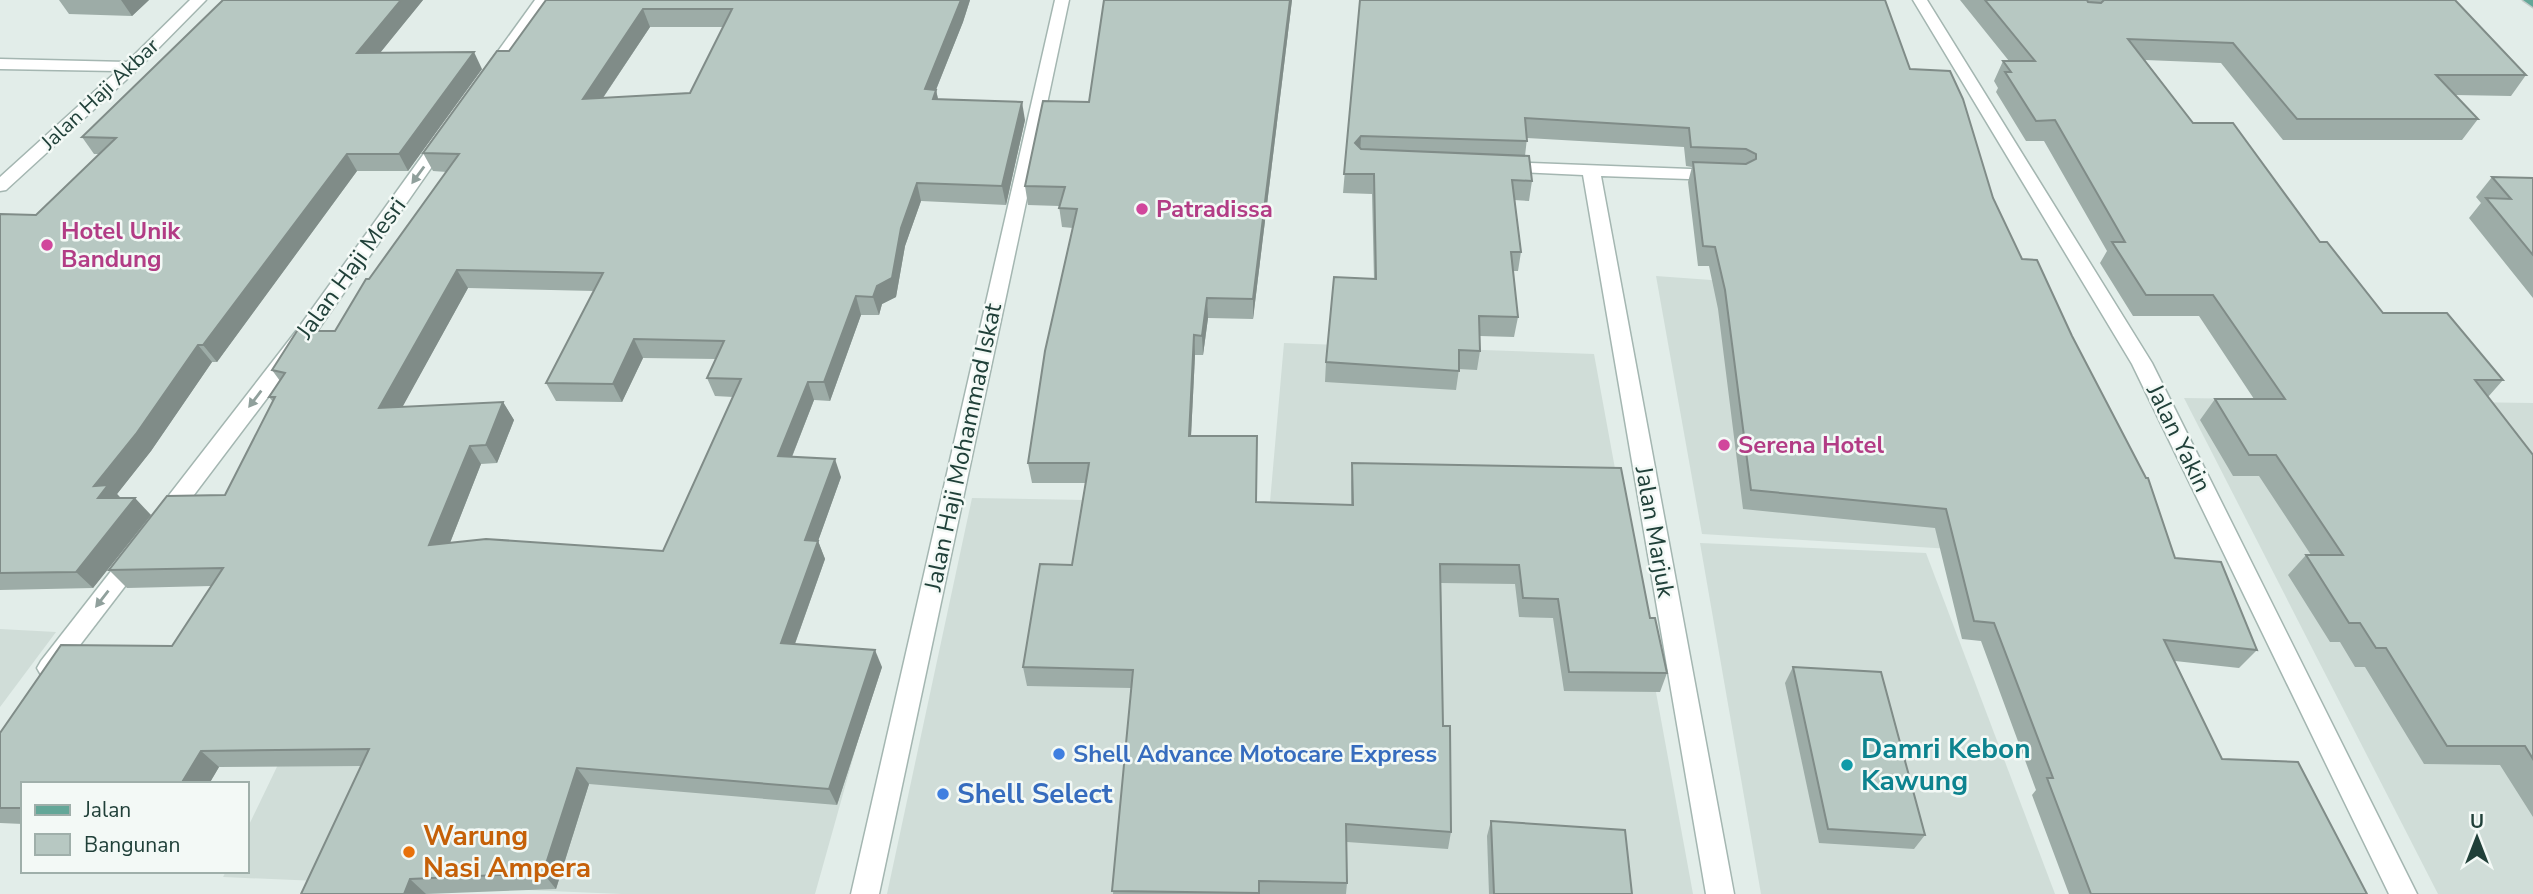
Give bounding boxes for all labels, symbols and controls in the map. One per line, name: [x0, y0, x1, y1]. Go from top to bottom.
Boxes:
street label: Jalan Haji Akbar: [34, 32, 165, 157]
one-way arrow: [411, 166, 425, 184]
street label: Jalan Haji Mesri: [288, 191, 413, 346]
place label: Patradissa: [1156, 193, 1273, 225]
marker: Patradissa: [1134, 201, 1150, 217]
place label: Hotel Unik Bandung: [61, 215, 181, 275]
marker: Hotel Unik Bandung: [39, 237, 55, 253]
street label: Jalan Haji Mohammad Iskat: [917, 300, 1009, 595]
street label: Jalan Yakin: [2139, 378, 2219, 497]
one-way arrow: [248, 389, 263, 407]
place label: Serena Hotel: [1738, 429, 1884, 461]
marker: Serena Hotel: [1716, 437, 1732, 453]
street label: Jalan Marjuk: [1628, 463, 1682, 601]
one-way arrow: [96, 590, 110, 608]
place label: Damri Kebon Kawung: [1861, 730, 2031, 800]
place label: Shell Advance Motocare Express: [1073, 738, 1437, 770]
marker: Shell Advance Motocare Express: [1051, 746, 1067, 762]
marker: Damri Kebon Kawung: [1839, 757, 1855, 773]
place label: Shell Select: [957, 775, 1113, 813]
legend: [21, 782, 248, 873]
marker: Shell Select: [935, 786, 951, 802]
text: Jalan: [83, 796, 131, 824]
north arrow: [2442, 803, 2512, 873]
text: U: [2470, 809, 2484, 835]
place label: Warung Nasi Ampera: [423, 817, 591, 887]
text: Bangunan: [84, 831, 180, 859]
marker: Warung Nasi Ampera: [401, 844, 417, 860]

